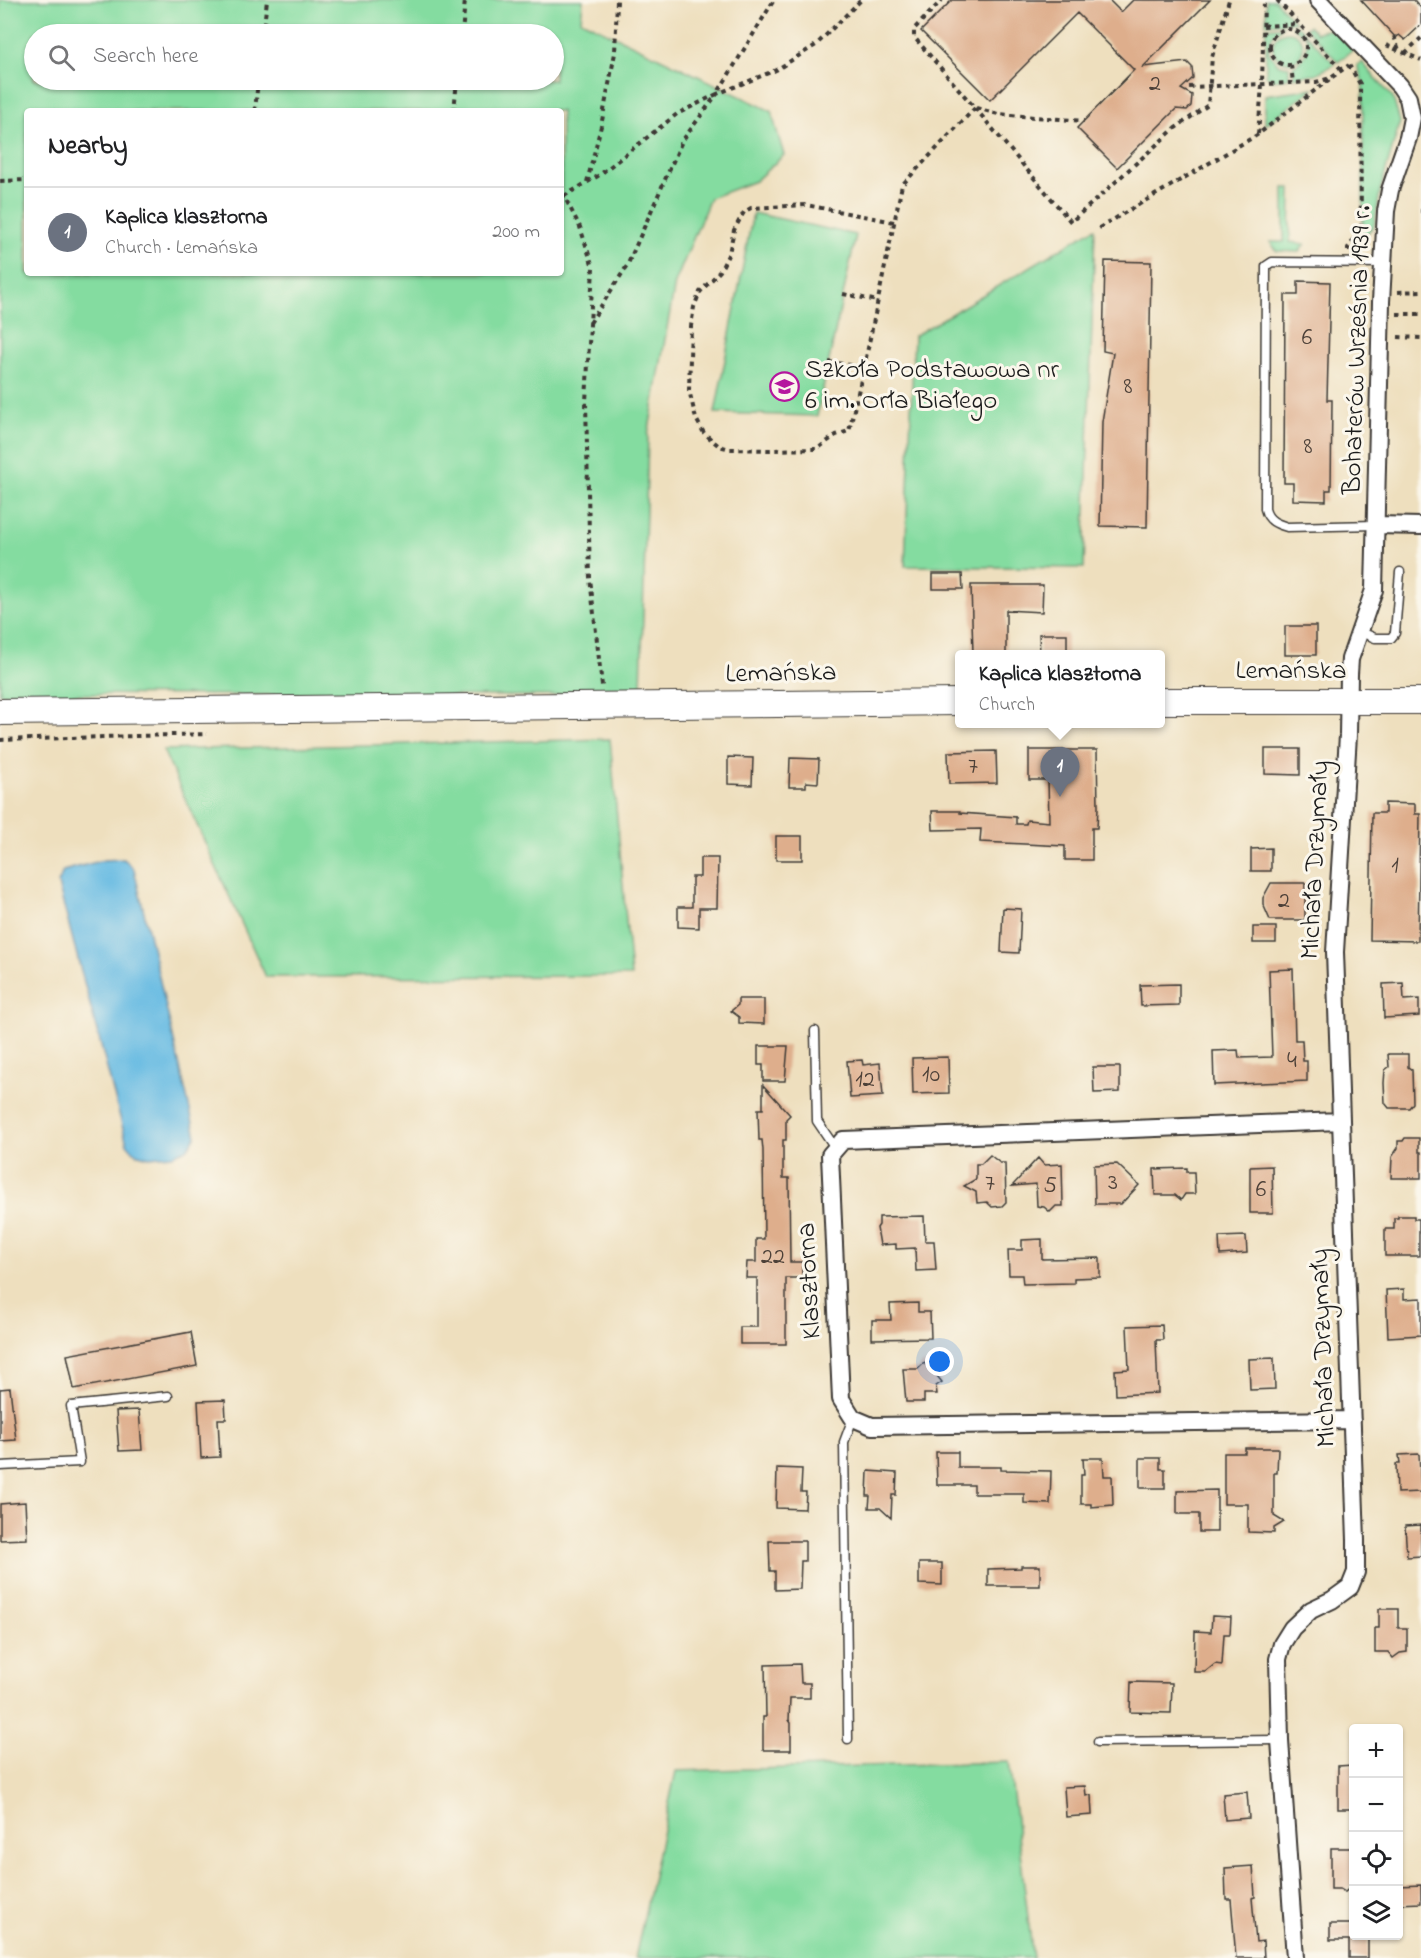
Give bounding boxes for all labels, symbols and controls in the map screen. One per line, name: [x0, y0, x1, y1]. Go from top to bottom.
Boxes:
search box: [24, 24, 564, 90]
icon: search: [45, 41, 78, 74]
text: Search here: [93, 41, 198, 73]
house number: 2: [1149, 67, 1161, 102]
text: Nearby: [48, 128, 127, 166]
text: Kaplica klasztorna: [105, 202, 268, 234]
street label: Bohaterów Września 1939 r.: [1333, 205, 1383, 496]
text: 1: [64, 218, 71, 247]
text: 200 m: [492, 218, 540, 247]
text: Church · Lemańska: [105, 234, 258, 263]
house number: 6: [1302, 321, 1313, 356]
place label: Szkoła Podstawowa nr 6 im. Orła Białego: [805, 351, 1060, 421]
school or university icon: Szkoła Podstawowa nr 6 im. Orła Białego: [768, 370, 800, 402]
house number: 8: [1124, 370, 1133, 405]
house number: 8: [1304, 430, 1313, 465]
popup: [955, 650, 1165, 728]
street label: Lemańska: [1235, 652, 1347, 691]
street label: Lemańska: [725, 654, 837, 694]
text: Kaplica klasztorna: [979, 659, 1141, 691]
text: Church: [979, 691, 1035, 720]
pin: 1: [1040, 748, 1080, 797]
house number: 7: [968, 750, 978, 785]
street label: Michała Drzymały: [1291, 759, 1341, 961]
house number: 1: [1391, 849, 1399, 884]
house number: 2: [1278, 884, 1290, 919]
house number: 4: [1287, 1044, 1297, 1079]
house number: 10: [922, 1058, 940, 1093]
house number: 12: [855, 1063, 875, 1098]
house number: 3: [1108, 1166, 1118, 1201]
house number: 7: [985, 1167, 995, 1202]
house number: 5: [1043, 1169, 1057, 1204]
house number: 6: [1256, 1173, 1267, 1208]
street label: Klasztorna: [787, 1222, 833, 1340]
house number: 22: [761, 1240, 785, 1275]
street label: Michała Drzymały: [1301, 1248, 1347, 1448]
your location: [925, 1347, 954, 1376]
map controls: [1349, 1724, 1403, 1940]
button: +: [1349, 1724, 1403, 1778]
button: −: [1349, 1778, 1403, 1832]
button: locate: [1349, 1832, 1403, 1886]
button: layers: [1349, 1886, 1403, 1940]

